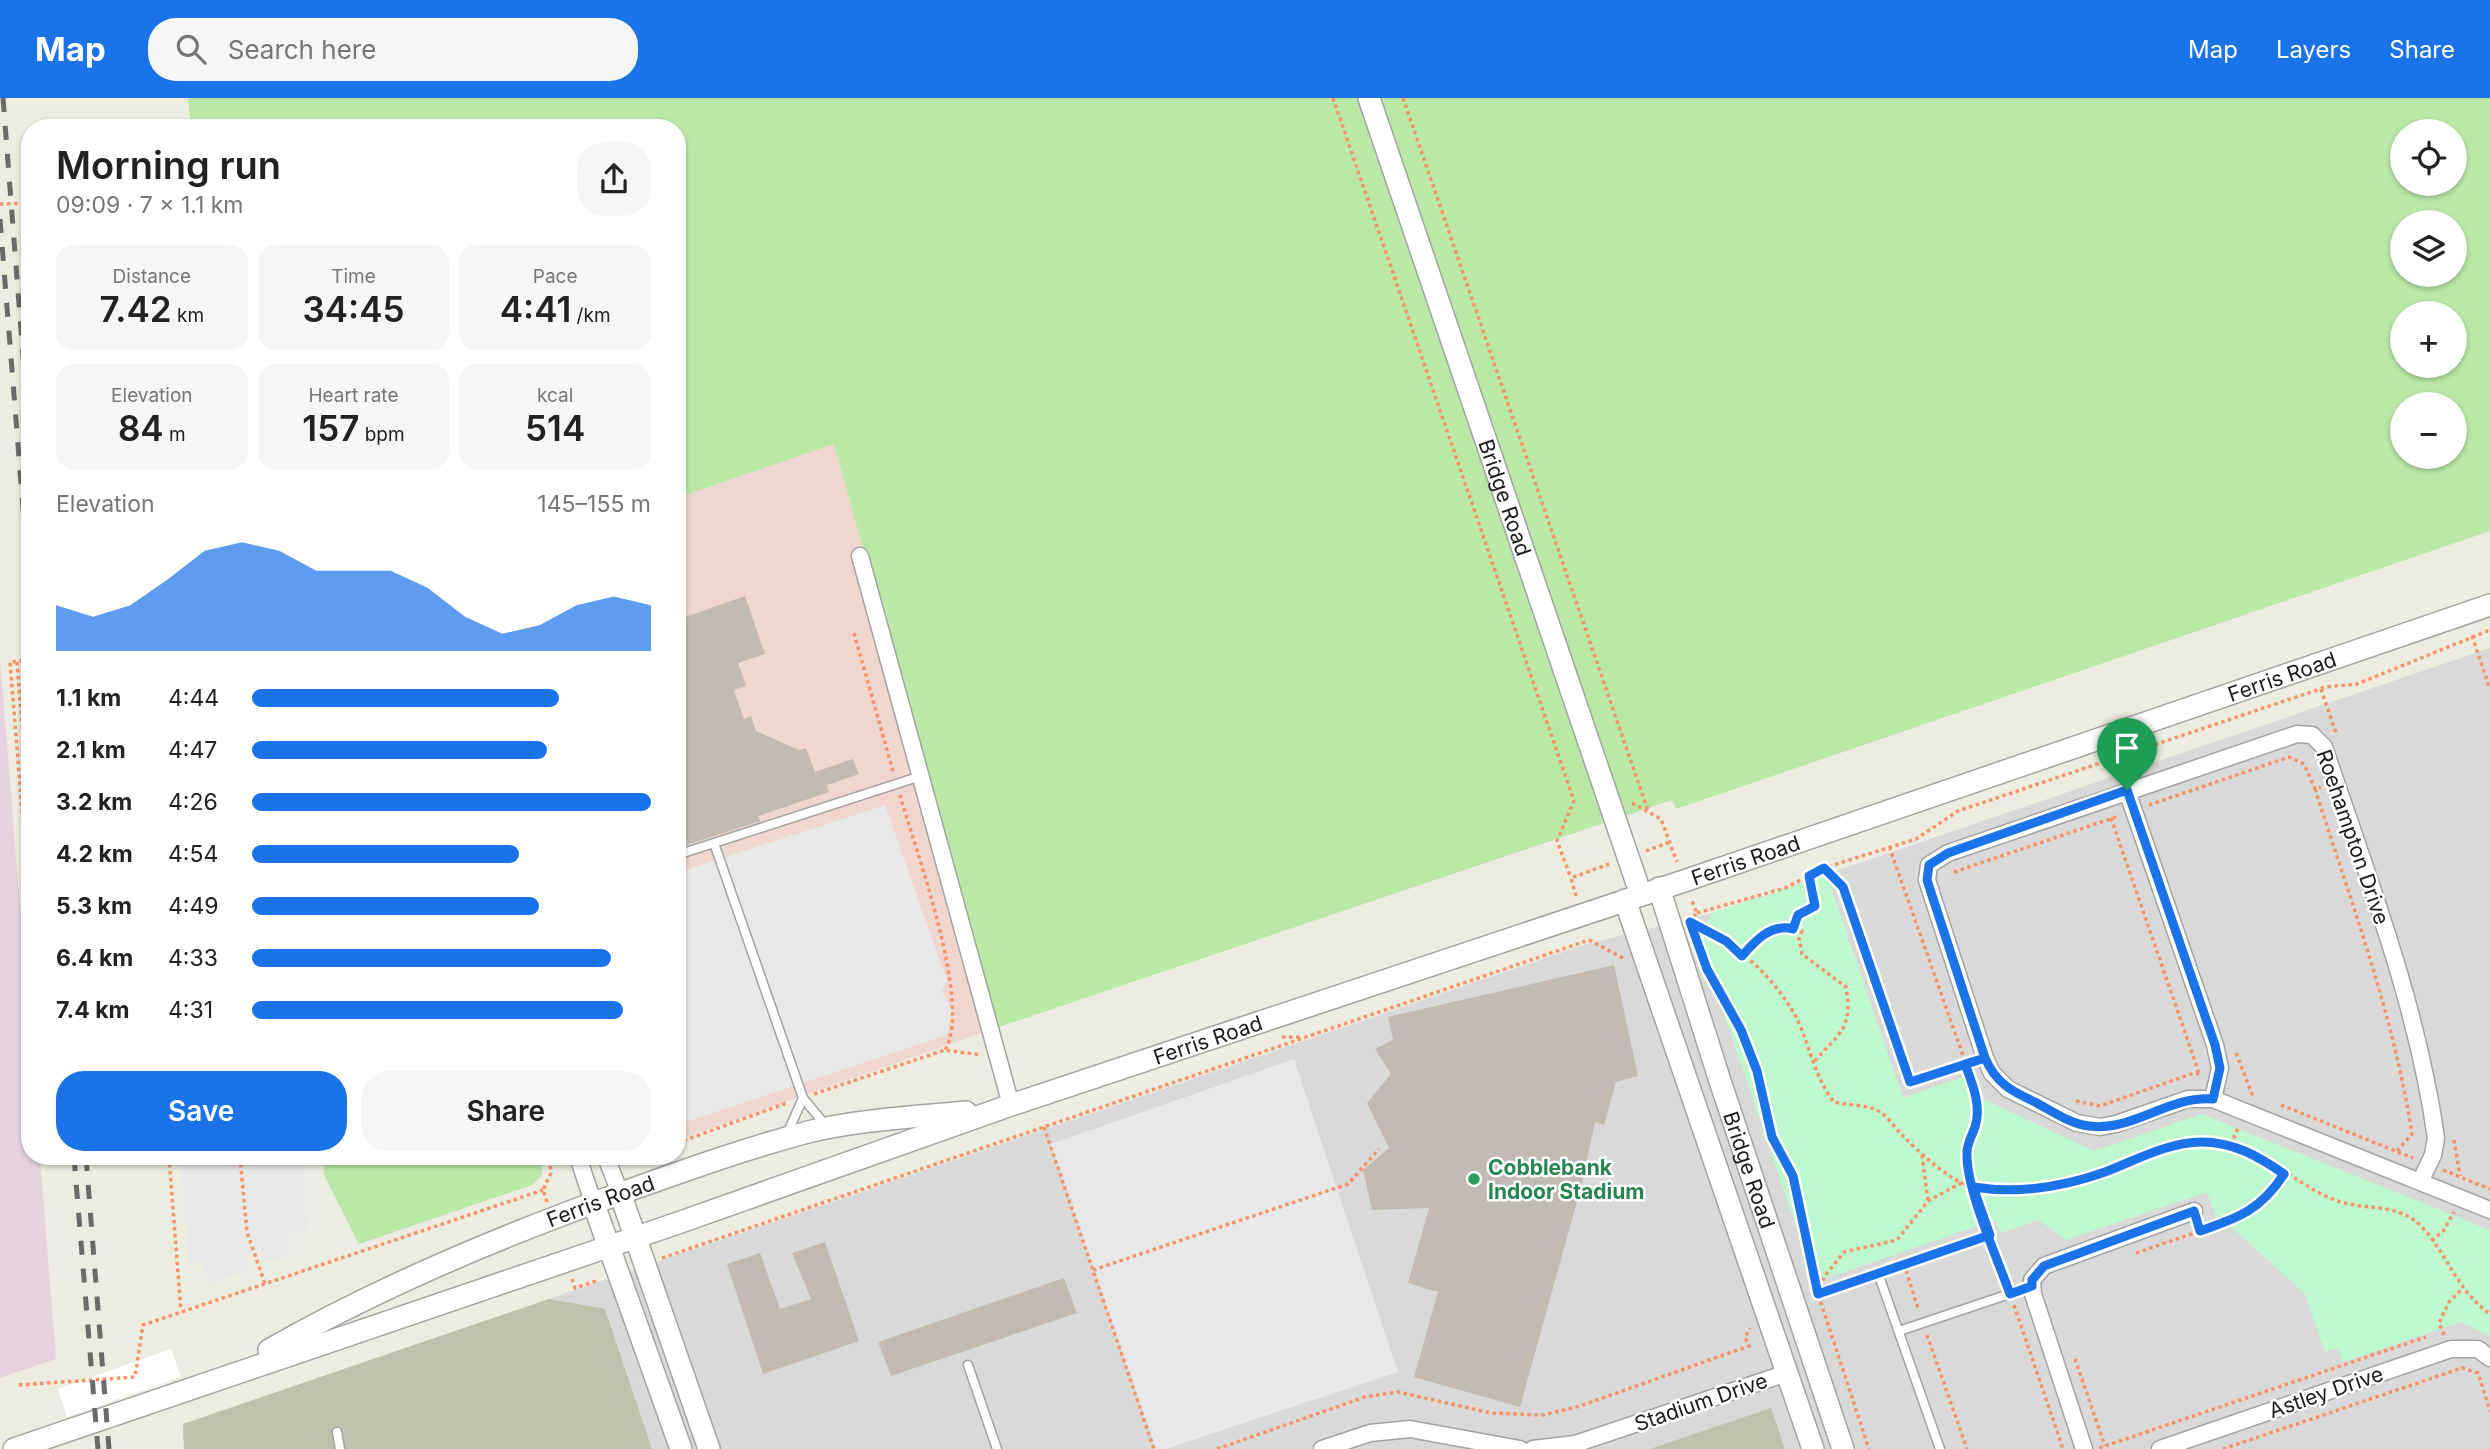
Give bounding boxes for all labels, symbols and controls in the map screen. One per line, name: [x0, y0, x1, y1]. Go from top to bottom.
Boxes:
search box: [148, 18, 638, 81]
text: Map: [35, 29, 106, 69]
icon: search: [172, 30, 210, 68]
text: Search here: [228, 34, 376, 65]
text: Map: [2188, 35, 2238, 64]
text: Layers: [2276, 35, 2351, 64]
text: Share: [2389, 35, 2455, 64]
map controls: [2390, 119, 2467, 469]
button: locate: [2390, 119, 2467, 196]
text: Morning run: [56, 142, 281, 188]
button: share: [577, 142, 651, 216]
text: 09:09 · 7 × 1.1 km: [56, 191, 244, 219]
button: layers: [2390, 210, 2467, 287]
text: Distance: [113, 265, 191, 288]
text: Time: [331, 265, 376, 288]
text: Pace: [533, 265, 578, 288]
text: 7.42: [100, 288, 172, 330]
text: 34:45: [302, 288, 405, 330]
text: 4:41: [500, 288, 571, 330]
button: +: [2390, 301, 2467, 378]
text: km: [172, 304, 204, 327]
text: /km: [571, 304, 611, 327]
text: Elevation: [111, 384, 193, 407]
text: Heart rate: [308, 384, 398, 407]
text: kcal: [537, 384, 573, 407]
button: −: [2390, 392, 2467, 469]
text: 84: [118, 407, 164, 449]
text: 157: [302, 407, 359, 449]
text: 514: [525, 407, 585, 449]
text: m: [164, 423, 186, 446]
text: bpm: [359, 423, 405, 446]
street label: Bridge Road: [1474, 436, 1537, 559]
text: Elevation: [56, 490, 155, 518]
text: 145–155 m: [537, 490, 651, 518]
street label: Ferris Road: [2224, 646, 2339, 706]
text: 1.1 km: [56, 684, 121, 712]
text: 4:44: [168, 684, 219, 712]
pin: [2097, 718, 2157, 790]
icon: arrive: [2108, 729, 2146, 767]
text: 2.1 km: [56, 736, 126, 764]
text: 4:47: [168, 736, 217, 764]
street label: Roehampton Drive: [2311, 746, 2395, 928]
text: 3.2 km: [56, 788, 132, 816]
text: 4:26: [168, 788, 218, 816]
street label: Ferris Road: [1688, 830, 1803, 890]
text: 4.2 km: [56, 840, 133, 868]
text: 4:54: [168, 840, 218, 868]
text: 5.3 km: [56, 892, 132, 920]
text: 4:49: [168, 892, 219, 920]
text: 6.4 km: [56, 944, 133, 972]
text: 4:33: [168, 944, 218, 972]
text: 7.4 km: [56, 996, 130, 1024]
text: 4:31: [168, 996, 213, 1024]
street label: Ferris Road: [1150, 1010, 1265, 1069]
button: Save: [56, 1071, 347, 1151]
button: Share: [361, 1071, 651, 1151]
street label: Bridge Road: [1719, 1108, 1781, 1231]
place label: Cobblebank Indoor Stadium: [1488, 1155, 1644, 1204]
street label: Ferris Road: [543, 1170, 658, 1232]
marker: Cobblebank Indoor Stadium: [1466, 1171, 1482, 1187]
street label: Astley Drive: [2266, 1361, 2386, 1423]
street label: Stadium Drive: [1631, 1368, 1771, 1436]

